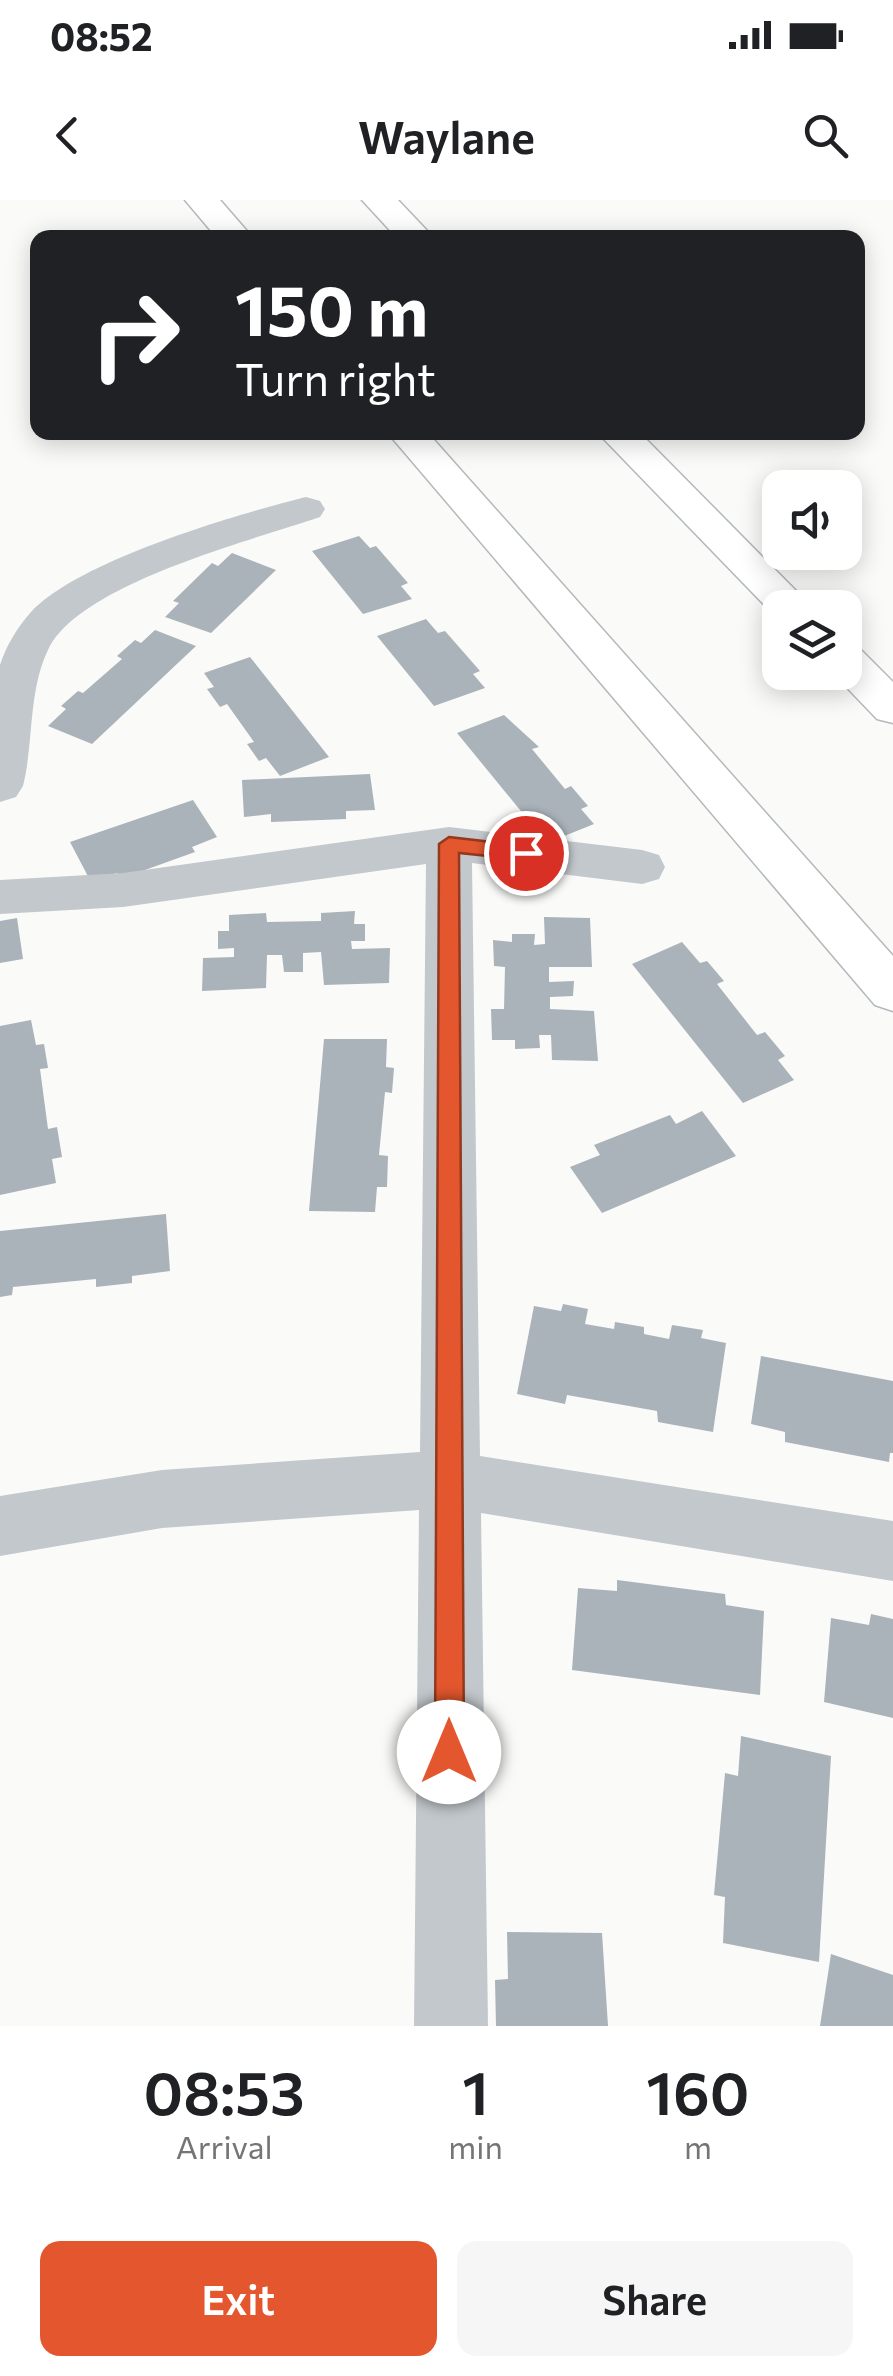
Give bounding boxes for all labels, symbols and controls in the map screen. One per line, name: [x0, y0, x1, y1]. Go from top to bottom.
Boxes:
text: 08:52: [50, 12, 153, 59]
icon: back: [40, 108, 95, 163]
text: Waylane: [358, 108, 535, 163]
icon: search: [798, 108, 853, 163]
text: 150 m: [235, 265, 428, 350]
icon: right: [70, 270, 200, 400]
text: Turn right: [235, 350, 436, 405]
map controls: [762, 470, 862, 690]
button: sound: [762, 470, 862, 570]
button: layers: [762, 590, 862, 690]
pin: [484, 811, 569, 896]
icon: arrive: [499, 826, 554, 881]
position arrow: [397, 1700, 501, 1804]
text: 08:53: [144, 2054, 305, 2127]
text: 1: [462, 2054, 489, 2127]
text: 160: [646, 2054, 749, 2127]
text: Arrival: [176, 2126, 273, 2166]
text: min: [448, 2126, 503, 2166]
text: m: [684, 2126, 712, 2166]
button: Exit: [40, 2241, 437, 2356]
button: Share: [457, 2241, 853, 2356]

